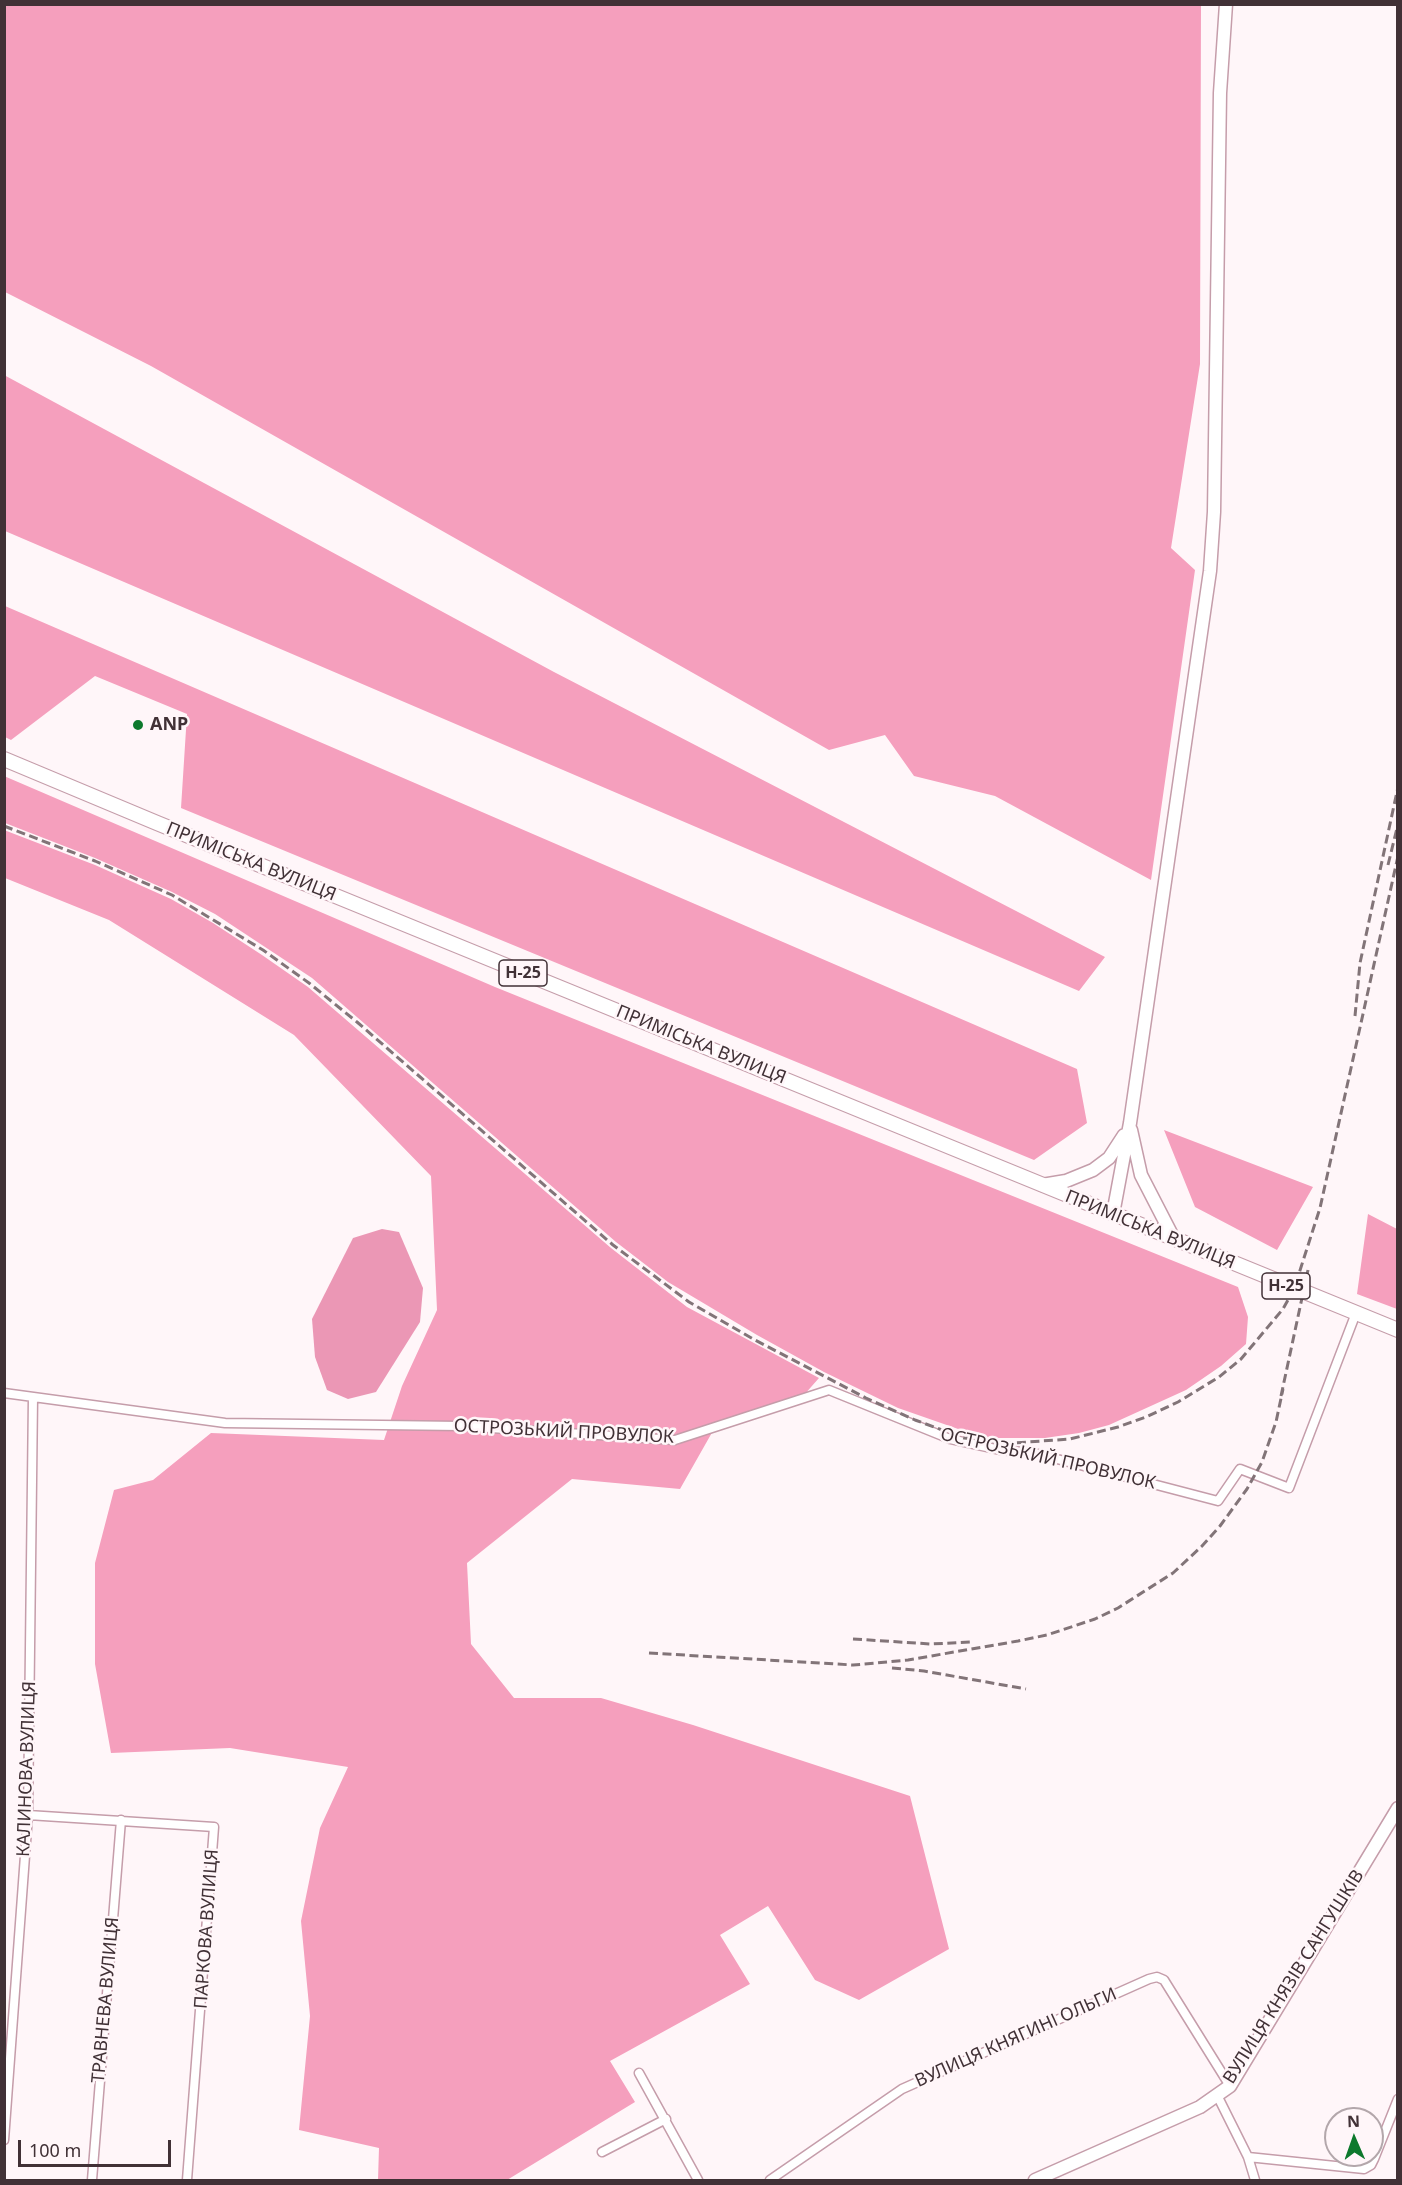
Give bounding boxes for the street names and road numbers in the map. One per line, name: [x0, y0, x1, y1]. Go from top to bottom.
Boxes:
street label: ПРИМІСЬКА ВУЛИЦЯ: [163, 818, 339, 906]
road number: Н-25: [499, 960, 547, 986]
street label: ПРИМІСЬКА ВУЛИЦЯ: [613, 1001, 789, 1089]
street label: ПРИМІСЬКА ВУЛИЦЯ: [1062, 1186, 1238, 1274]
road number: Н-25: [1262, 1273, 1310, 1299]
street label: ОСТРОЗЬКИЙ ПРОВУЛОК: [453, 1415, 675, 1449]
street label: ОСТРОЗЬКИЙ ПРОВУЛОК: [938, 1424, 1158, 1494]
street label: КАЛИНОВА ВУЛИЦЯ: [13, 1681, 41, 1857]
street label: ПАРКОВА ВУЛИЦЯ: [191, 1848, 223, 2010]
street label: ВУЛИЦЯ КНЯЗІВ САНГУШКІВ: [1219, 1866, 1369, 2088]
street label: ТРАВНЕВА ВУЛИЦЯ: [88, 1916, 124, 2084]
street label: ВУЛИЦЯ КНЯГИНІ ОЛЬГИ: [912, 1984, 1120, 2092]

